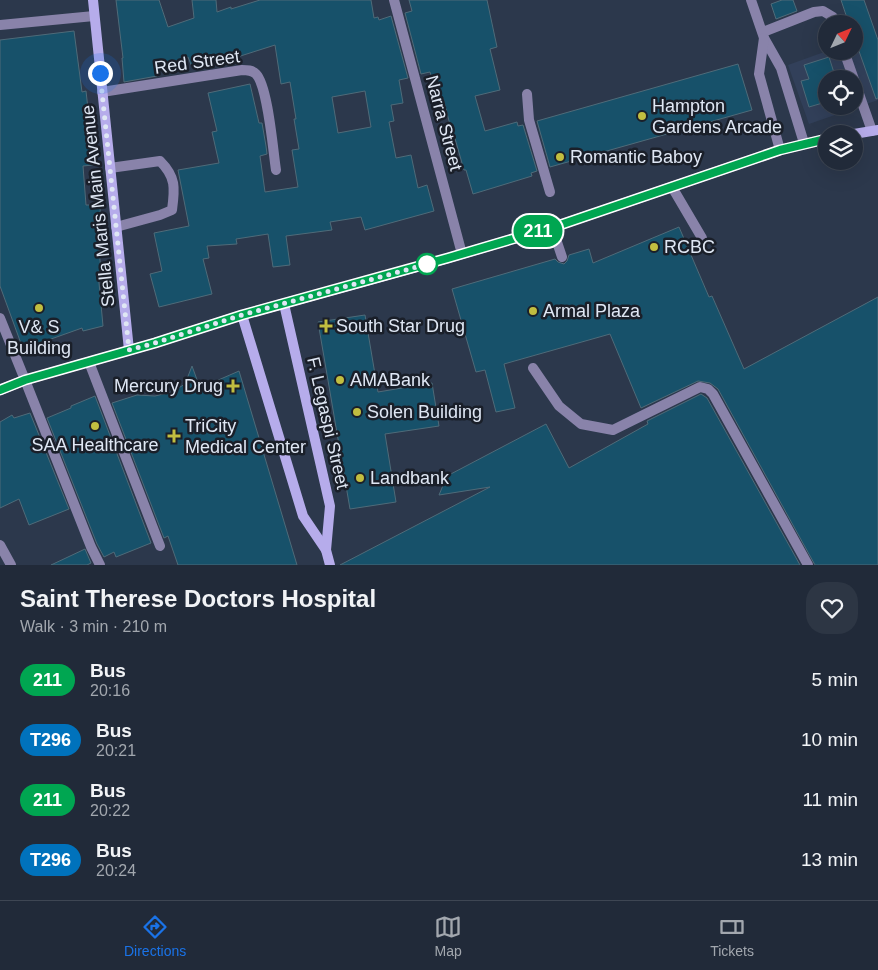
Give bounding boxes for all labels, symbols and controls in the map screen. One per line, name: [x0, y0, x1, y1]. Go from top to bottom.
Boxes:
north arrow: [818, 15, 862, 60]
map controls: [818, 15, 863, 170]
street label: Red Street: [153, 46, 241, 78]
your location: [88, 61, 113, 86]
button: locate: [818, 70, 863, 115]
street label: Narra Street: [422, 73, 466, 173]
place label: Hampton Gardens Arcade: [652, 96, 782, 137]
street label: Stella Maris Main Avenue: [77, 104, 119, 308]
marker: Hampton Gardens Arcade: [636, 110, 648, 122]
button: layers: [818, 125, 863, 170]
place label: Romantic Baboy: [570, 147, 702, 167]
marker: Romantic Baboy: [554, 151, 566, 163]
line badge: 211: [509, 215, 567, 247]
text: 211: [523, 221, 553, 241]
place label: RCBC: [664, 237, 715, 257]
marker: RCBC: [648, 241, 660, 253]
unlabelled marker: [416, 253, 438, 275]
place label: Armal Plaza: [543, 301, 641, 321]
marker: V& S Building: [33, 302, 45, 314]
marker: Armal Plaza: [527, 305, 539, 317]
place label: South Star Drug: [336, 316, 465, 336]
place label: V& S Building: [7, 317, 71, 358]
marker: South Star Drug: [320, 320, 332, 332]
street label: F. Legaspi Street: [303, 355, 353, 491]
place label: AMABank: [350, 370, 431, 390]
marker: AMABank: [334, 374, 346, 386]
place label: Mercury Drug: [114, 376, 223, 396]
marker: Mercury Drug: [227, 380, 239, 392]
place label: Solen Building: [367, 402, 482, 422]
marker: Solen Building: [351, 406, 363, 418]
place label: TriCity Medical Center: [185, 416, 306, 457]
marker: SAA Healthcare: [89, 420, 101, 432]
marker: TriCity Medical Center: [167, 429, 181, 443]
place label: SAA Healthcare: [31, 435, 159, 455]
place label: Landbank: [370, 468, 450, 488]
marker: Landbank: [354, 472, 366, 484]
button: heart: [806, 582, 858, 634]
text: Saint Therese Doctors Hospital: [20, 585, 376, 612]
text: Walk · 3 min · 210 m: [20, 618, 167, 635]
text: Bus: [90, 660, 126, 681]
text: 5 min: [812, 669, 858, 690]
text: 211: [33, 670, 62, 690]
text: 20:16: [90, 682, 130, 699]
text: Bus: [96, 720, 132, 741]
text: 10 min: [801, 729, 858, 750]
text: T296: [30, 730, 71, 750]
text: 20:21: [96, 742, 136, 759]
text: Bus: [90, 780, 126, 801]
text: 11 min: [802, 789, 858, 810]
text: 211: [33, 790, 62, 810]
text: 20:22: [90, 802, 130, 819]
text: Bus: [96, 840, 132, 861]
text: 13 min: [801, 849, 858, 870]
text: T296: [30, 850, 71, 870]
text: 20:24: [96, 862, 136, 879]
tab: Directions: [124, 913, 186, 959]
tab: Map: [434, 913, 462, 959]
tab: Tickets: [710, 913, 754, 959]

